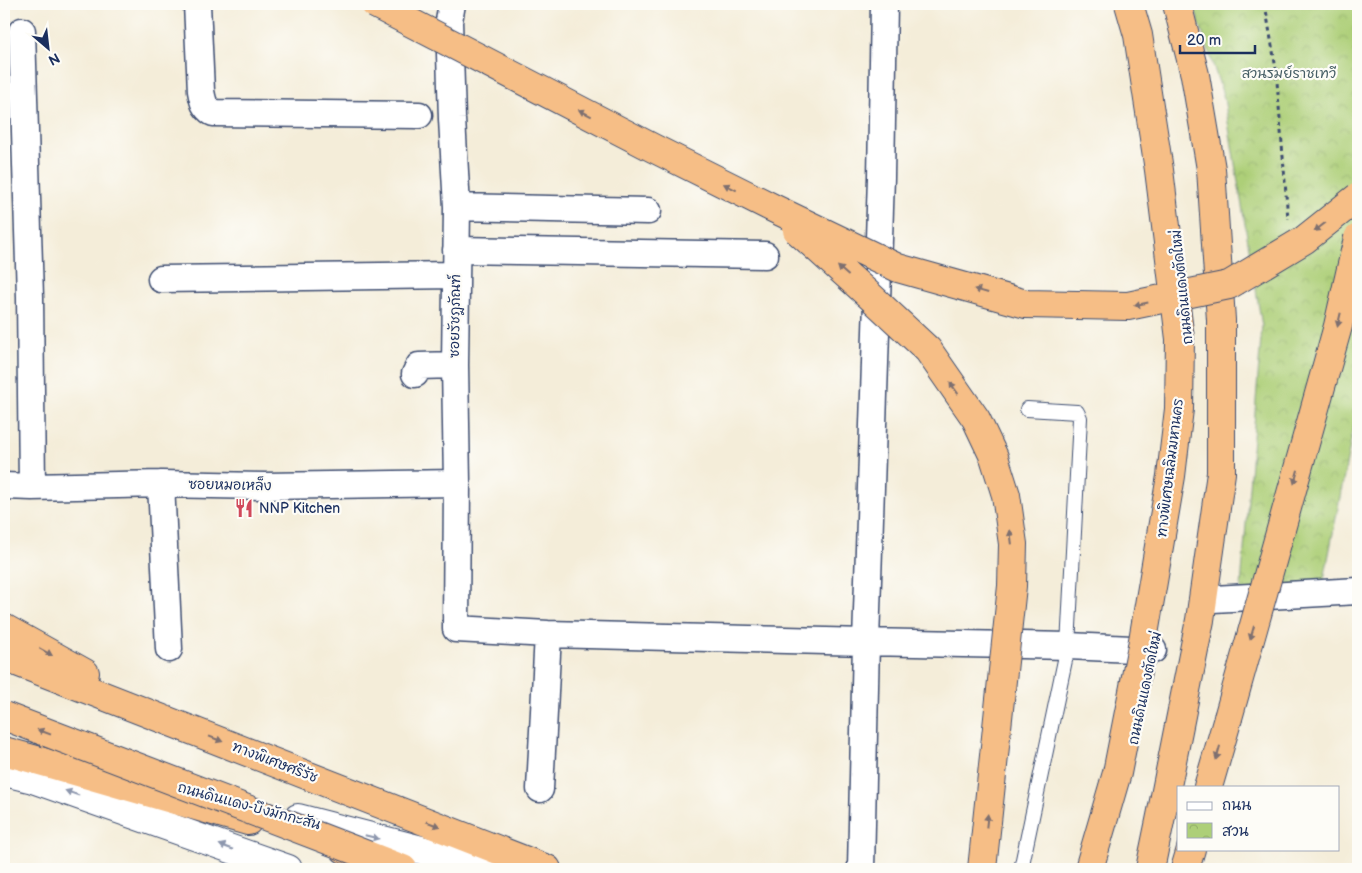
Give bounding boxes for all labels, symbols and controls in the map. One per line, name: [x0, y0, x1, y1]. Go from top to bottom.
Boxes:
north arrow: [22, 22, 72, 72]
scale bar: [1180, 22, 1254, 54]
text: 20 m: [1187, 31, 1221, 50]
text: N: [45, 49, 63, 69]
park label: สวนรมย์ราชเทวี: [1242, 64, 1337, 82]
one-way arrow: [578, 109, 592, 117]
one-way arrow: [723, 183, 737, 191]
one-way arrow: [1314, 222, 1327, 233]
street label: ถนนดินแดงตัดใหม่: [1167, 229, 1196, 345]
one-way arrow: [837, 265, 849, 277]
street label: ซอยรัชฎภัณฑ์: [445, 274, 464, 358]
one-way arrow: [973, 287, 988, 295]
one-way arrow: [1133, 300, 1149, 308]
one-way arrow: [1335, 312, 1343, 327]
one-way arrow: [949, 381, 959, 395]
street label: ทางพิเศษเฉลิมมหานคร: [1153, 398, 1187, 538]
one-way arrow: [1291, 469, 1299, 484]
street label: ซอยหมอเหล็ง: [188, 475, 272, 494]
restaurant icon: NNP Kitchen: [233, 497, 255, 519]
place label: NNP Kitchen: [259, 500, 340, 517]
one-way arrow: [1007, 529, 1015, 545]
one-way arrow: [1247, 626, 1255, 641]
street label: ถนนดินแดงตัดใหม่: [1124, 629, 1165, 746]
one-way arrow: [40, 647, 53, 656]
one-way arrow: [36, 728, 51, 736]
one-way arrow: [209, 735, 224, 743]
street label: ทางพิเศษศรีรัช: [230, 738, 320, 786]
one-way arrow: [1214, 745, 1222, 760]
street label: ถนนดินแดง-บึงมักกะสัน: [176, 779, 322, 833]
legend: [1177, 786, 1340, 850]
one-way arrow: [65, 789, 80, 796]
text: ถนน: [1222, 796, 1251, 815]
one-way arrow: [983, 812, 991, 828]
one-way arrow: [426, 820, 441, 828]
text: สวน: [1222, 822, 1249, 841]
one-way arrow: [365, 834, 380, 842]
one-way arrow: [218, 843, 233, 850]

